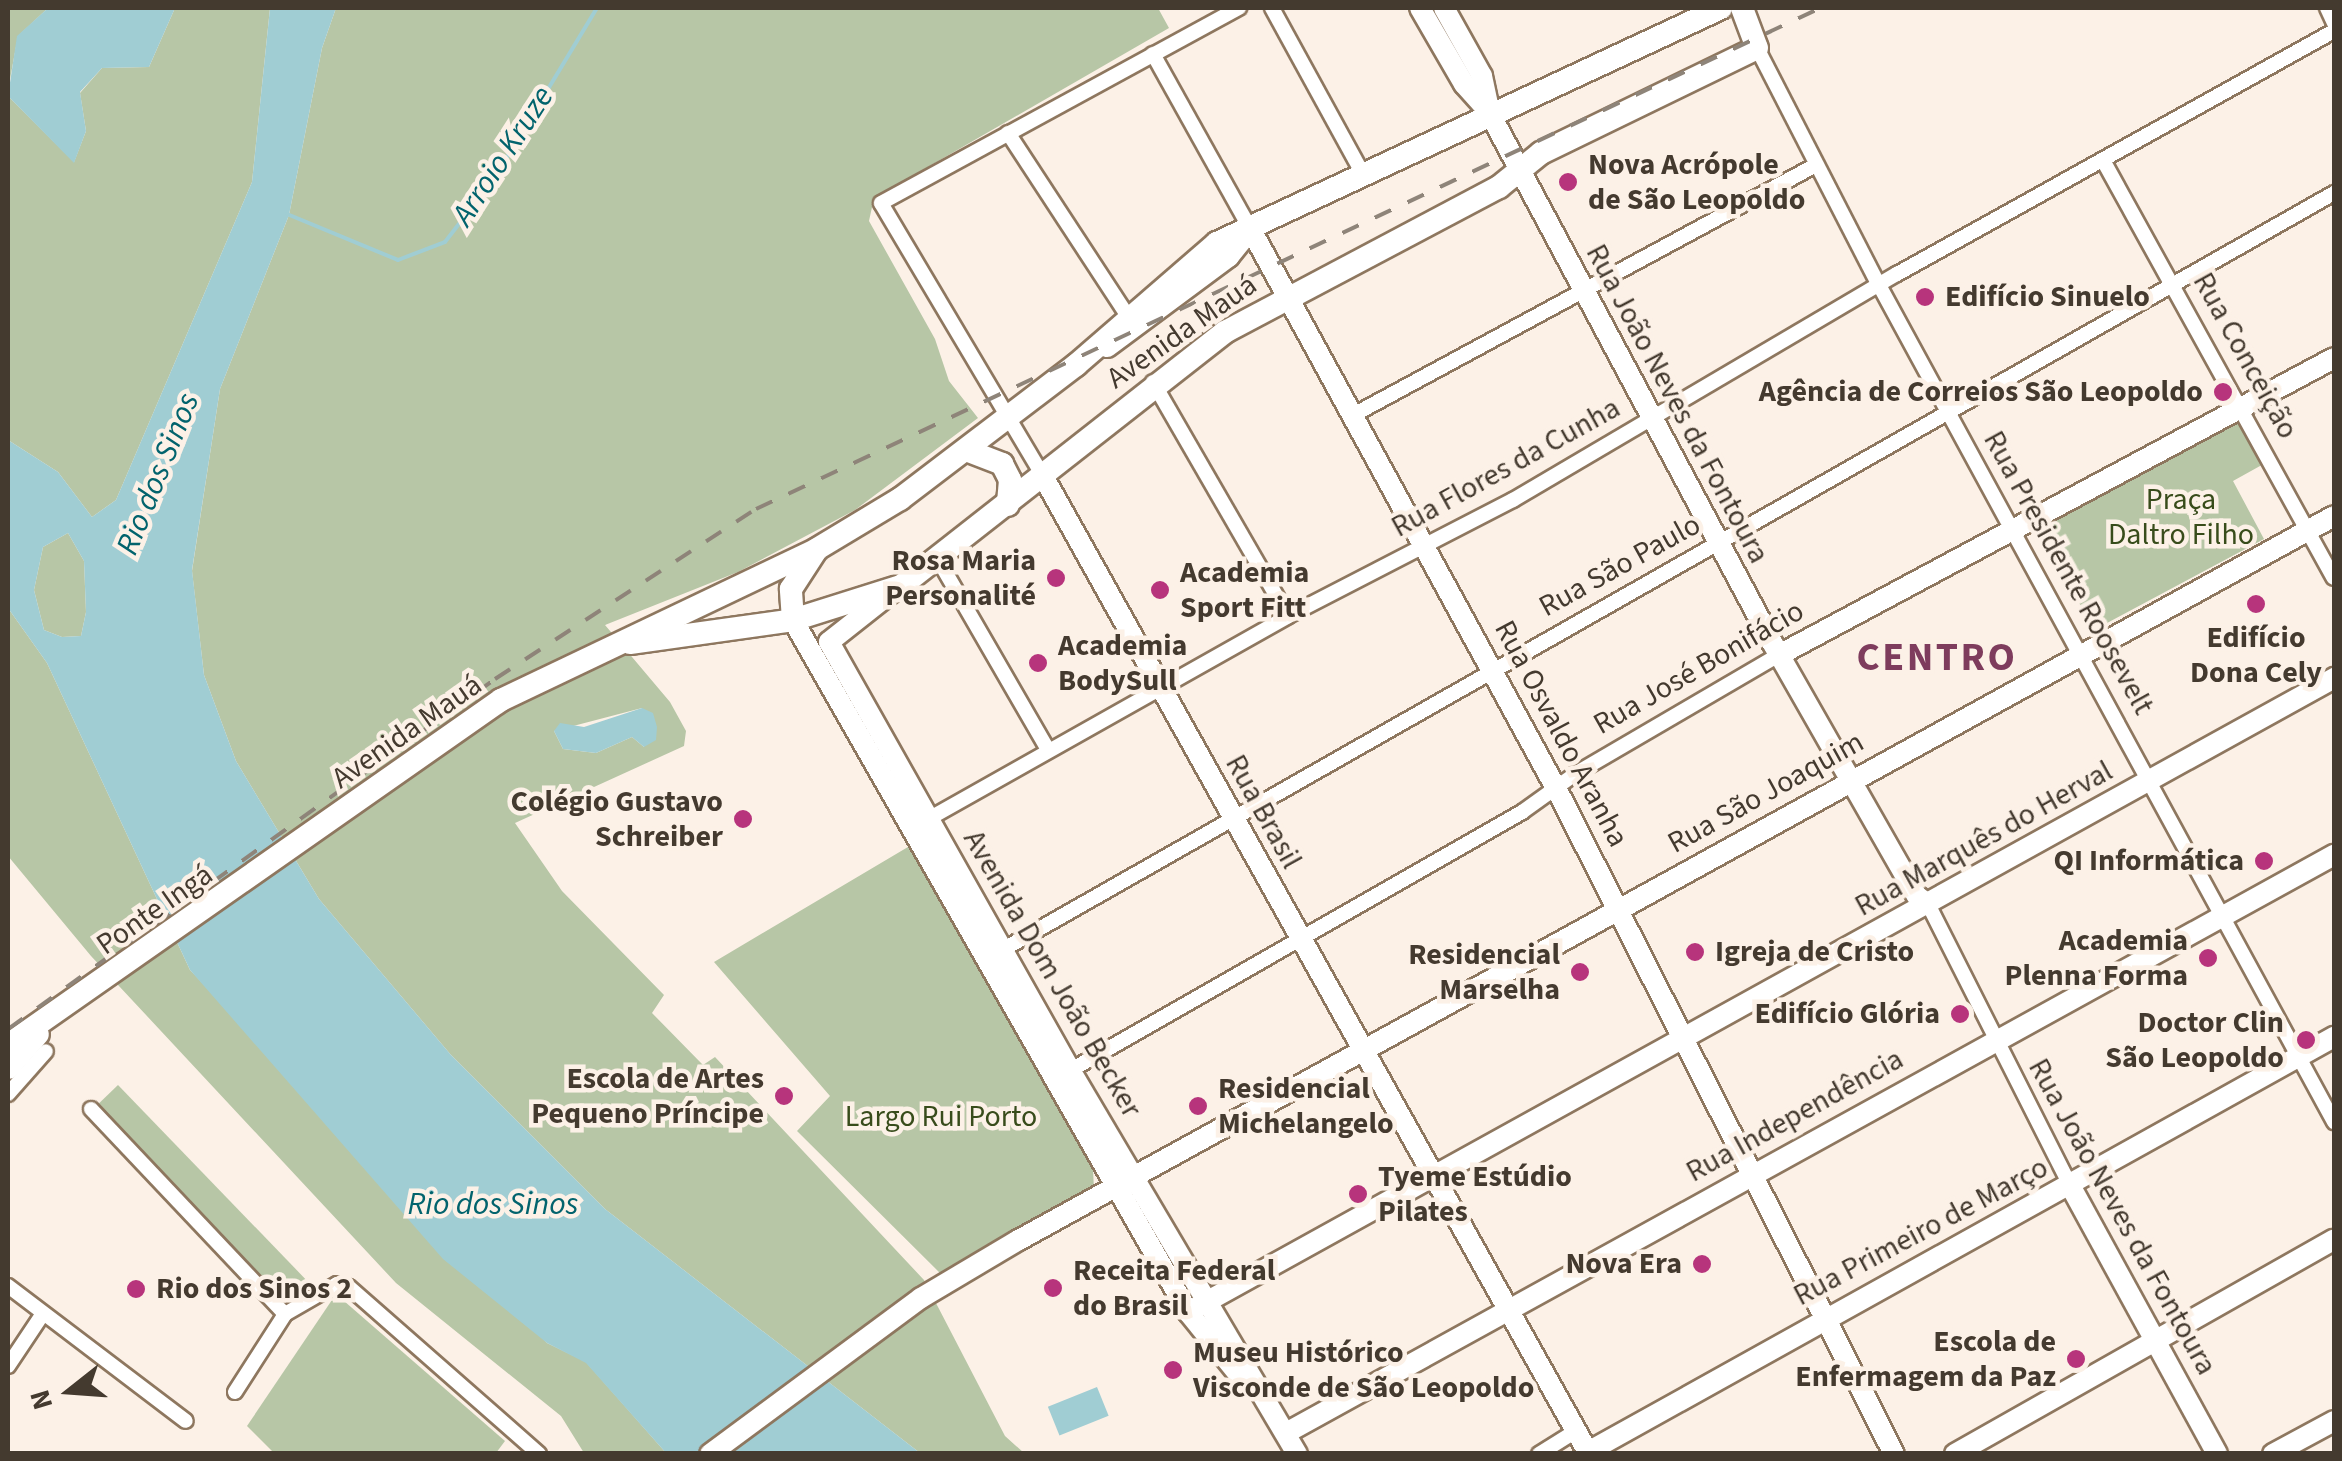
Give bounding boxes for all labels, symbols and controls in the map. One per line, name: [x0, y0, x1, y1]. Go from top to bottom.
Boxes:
water label: Arroio Kruze: [444, 79, 562, 233]
place label: Nova Acrópole de São Leopoldo: [1588, 147, 1805, 218]
marker: Nova Acrópole de São Leopoldo: [1557, 171, 1579, 193]
street label: Rua João Neves da Fontoura: [1578, 238, 1776, 570]
street label: Avenida Mauá: [1100, 267, 1264, 397]
street label: Rua Conceição: [2185, 267, 2305, 445]
place label: Edifício Sinuelo: [1945, 279, 2150, 315]
marker: Edifício Sinuelo: [1914, 286, 1936, 308]
place label: Agência de Correios São Leopoldo: [1759, 374, 2203, 410]
marker: Agência de Correios São Leopoldo: [2212, 381, 2234, 403]
water label: Rio dos Sinos: [108, 388, 208, 560]
street label: Rua Flores da Cunha: [1386, 390, 1626, 546]
street label: Rua Presidente Roosevelt: [1975, 425, 2161, 721]
park label: Praça Daltro Filho: [2108, 482, 2254, 552]
street label: Rua São Paulo: [1533, 507, 1707, 625]
place label: Rosa Maria Personalité: [885, 543, 1036, 614]
place label: Academia Sport Fitt: [1180, 555, 1309, 626]
marker: Rosa Maria Personalité: [1045, 567, 1067, 589]
marker: Academia Sport Fitt: [1149, 579, 1171, 601]
street label: Rua José Bonifácio: [1587, 593, 1811, 743]
marker: Edifício Dona Cely: [2245, 593, 2267, 615]
street label: Rua Osvaldo Aranha: [1486, 615, 1636, 853]
place label: Edifício Dona Cely: [2190, 620, 2322, 690]
place label: Academia BodySull: [1058, 628, 1187, 698]
district label: CENTRO: [1857, 634, 2017, 682]
marker: Academia BodySull: [1027, 652, 1049, 674]
street label: Avenida Mauá: [325, 667, 489, 797]
street label: Rua São Joaquim: [1662, 724, 1870, 862]
street label: Rua Brasil: [1217, 749, 1309, 875]
street label: Rua Marquês do Herval: [1849, 753, 2119, 925]
place label: Colégio Gustavo Schreiber: [510, 784, 723, 854]
marker: Colégio Gustavo Schreiber: [732, 808, 754, 830]
street label: Avenida Dom João Becker: [955, 824, 1149, 1124]
place label: QI Informática: [2053, 843, 2244, 879]
marker: QI Informática: [2253, 850, 2275, 872]
street label: Ponte Ingá: [90, 857, 220, 963]
place label: Academia Plenna Forma: [2005, 923, 2188, 994]
place label: Igreja de Cristo: [1715, 934, 1914, 970]
place label: Residencial Marselha: [1408, 937, 1560, 1008]
marker: Igreja de Cristo: [1684, 941, 1706, 963]
marker: Academia Plenna Forma: [2197, 947, 2219, 969]
marker: Residencial Marselha: [1569, 961, 1591, 983]
place label: Edifício Glória: [1755, 996, 1940, 1032]
marker: Edifício Glória: [1949, 1003, 1971, 1025]
place label: Doctor Clin São Leopoldo: [2105, 1005, 2284, 1076]
marker: Doctor Clin São Leopoldo: [2293, 1027, 2319, 1053]
street label: Rua Independência: [1680, 1041, 1910, 1191]
street label: Rua João Neves da Fontoura: [2020, 1053, 2224, 1381]
place label: Escola de Artes Pequeno Príncipe: [531, 1061, 764, 1132]
place label: Residencial Michelangelo: [1218, 1071, 1394, 1142]
marker: Escola de Artes Pequeno Príncipe: [773, 1085, 795, 1107]
marker: Residencial Michelangelo: [1187, 1095, 1209, 1117]
park label: Largo Rui Porto: [845, 1099, 1037, 1135]
street label: Rua Primeiro de Março: [1788, 1150, 2054, 1314]
place label: Tyeme Estúdio Pilates: [1378, 1159, 1572, 1230]
marker: Tyeme Estúdio Pilates: [1347, 1183, 1369, 1205]
water label: Rio dos Sinos: [408, 1185, 578, 1223]
place label: Nova Era: [1565, 1246, 1682, 1282]
place label: Receita Federal do Brasil: [1073, 1253, 1275, 1324]
marker: Nova Era: [1691, 1253, 1713, 1275]
place label: Rio dos Sinos 2: [156, 1271, 352, 1307]
marker: Receita Federal do Brasil: [1042, 1277, 1064, 1299]
marker: Rio dos Sinos 2: [125, 1278, 147, 1300]
place label: Escola de Enfermagem da Paz: [1795, 1324, 2056, 1394]
place label: Museu Histórico Visconde de São Leopoldo: [1193, 1335, 1534, 1406]
north arrow: [20, 1341, 120, 1441]
marker: Escola de Enfermagem da Paz: [2065, 1348, 2087, 1370]
marker: Museu Histórico Visconde de São Leopoldo: [1162, 1359, 1184, 1381]
text: N: [19, 1385, 63, 1415]

